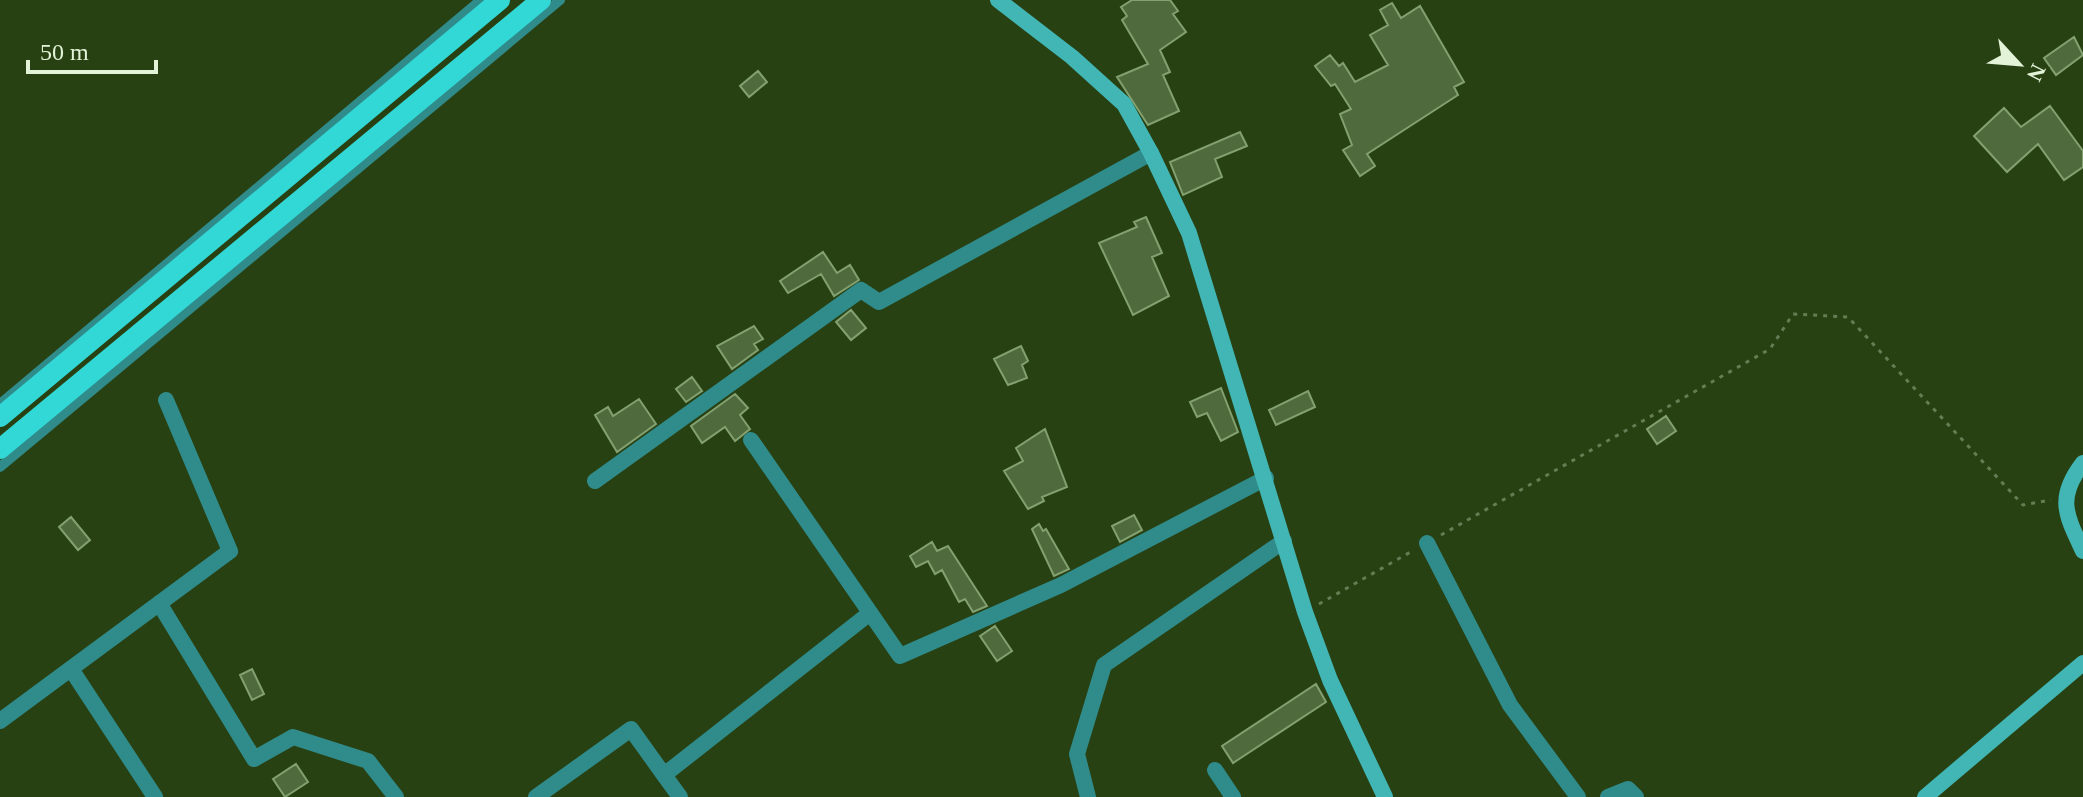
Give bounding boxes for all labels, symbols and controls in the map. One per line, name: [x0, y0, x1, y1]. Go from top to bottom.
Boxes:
scale bar: [28, 24, 156, 74]
north arrow: [1979, 24, 2059, 104]
text: 50 m: [40, 39, 89, 65]
text: N: [2022, 60, 2051, 85]

